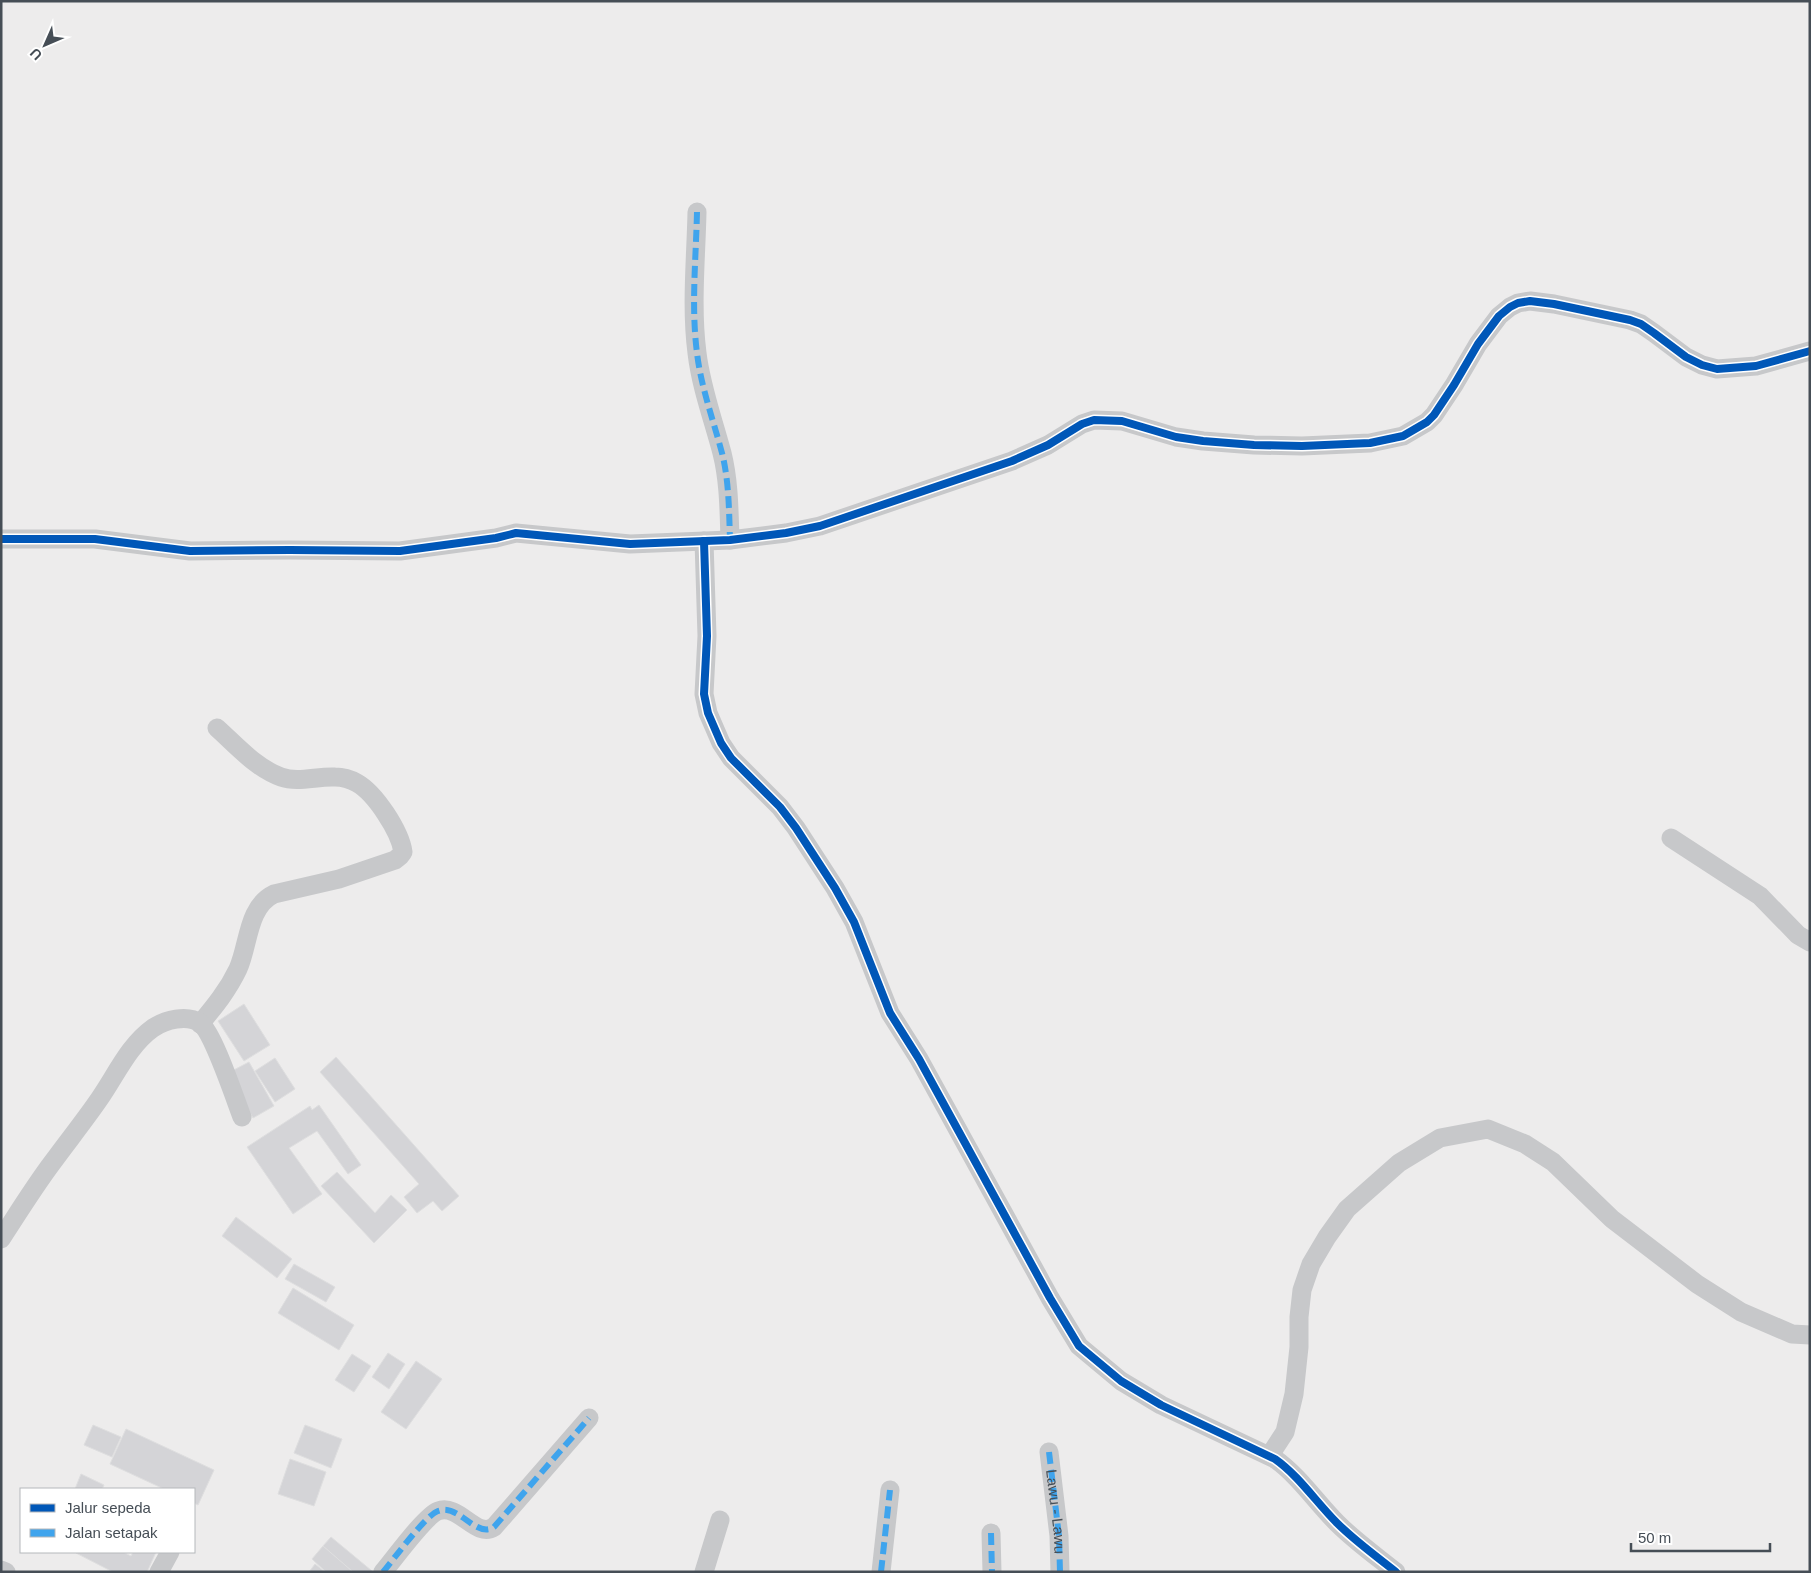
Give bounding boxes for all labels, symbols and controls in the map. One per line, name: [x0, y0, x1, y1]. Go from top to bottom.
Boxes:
north arrow: [20, 20, 70, 70]
text: U: [27, 45, 45, 63]
street label: Lawu - Lawu: [1043, 1468, 1068, 1554]
legend: [20, 1488, 195, 1553]
text: Jalur sepeda: [65, 1499, 152, 1516]
scale bar: [1631, 1520, 1770, 1552]
text: Jalan setapak: [65, 1524, 158, 1541]
text: 50 m: [1638, 1529, 1671, 1546]

